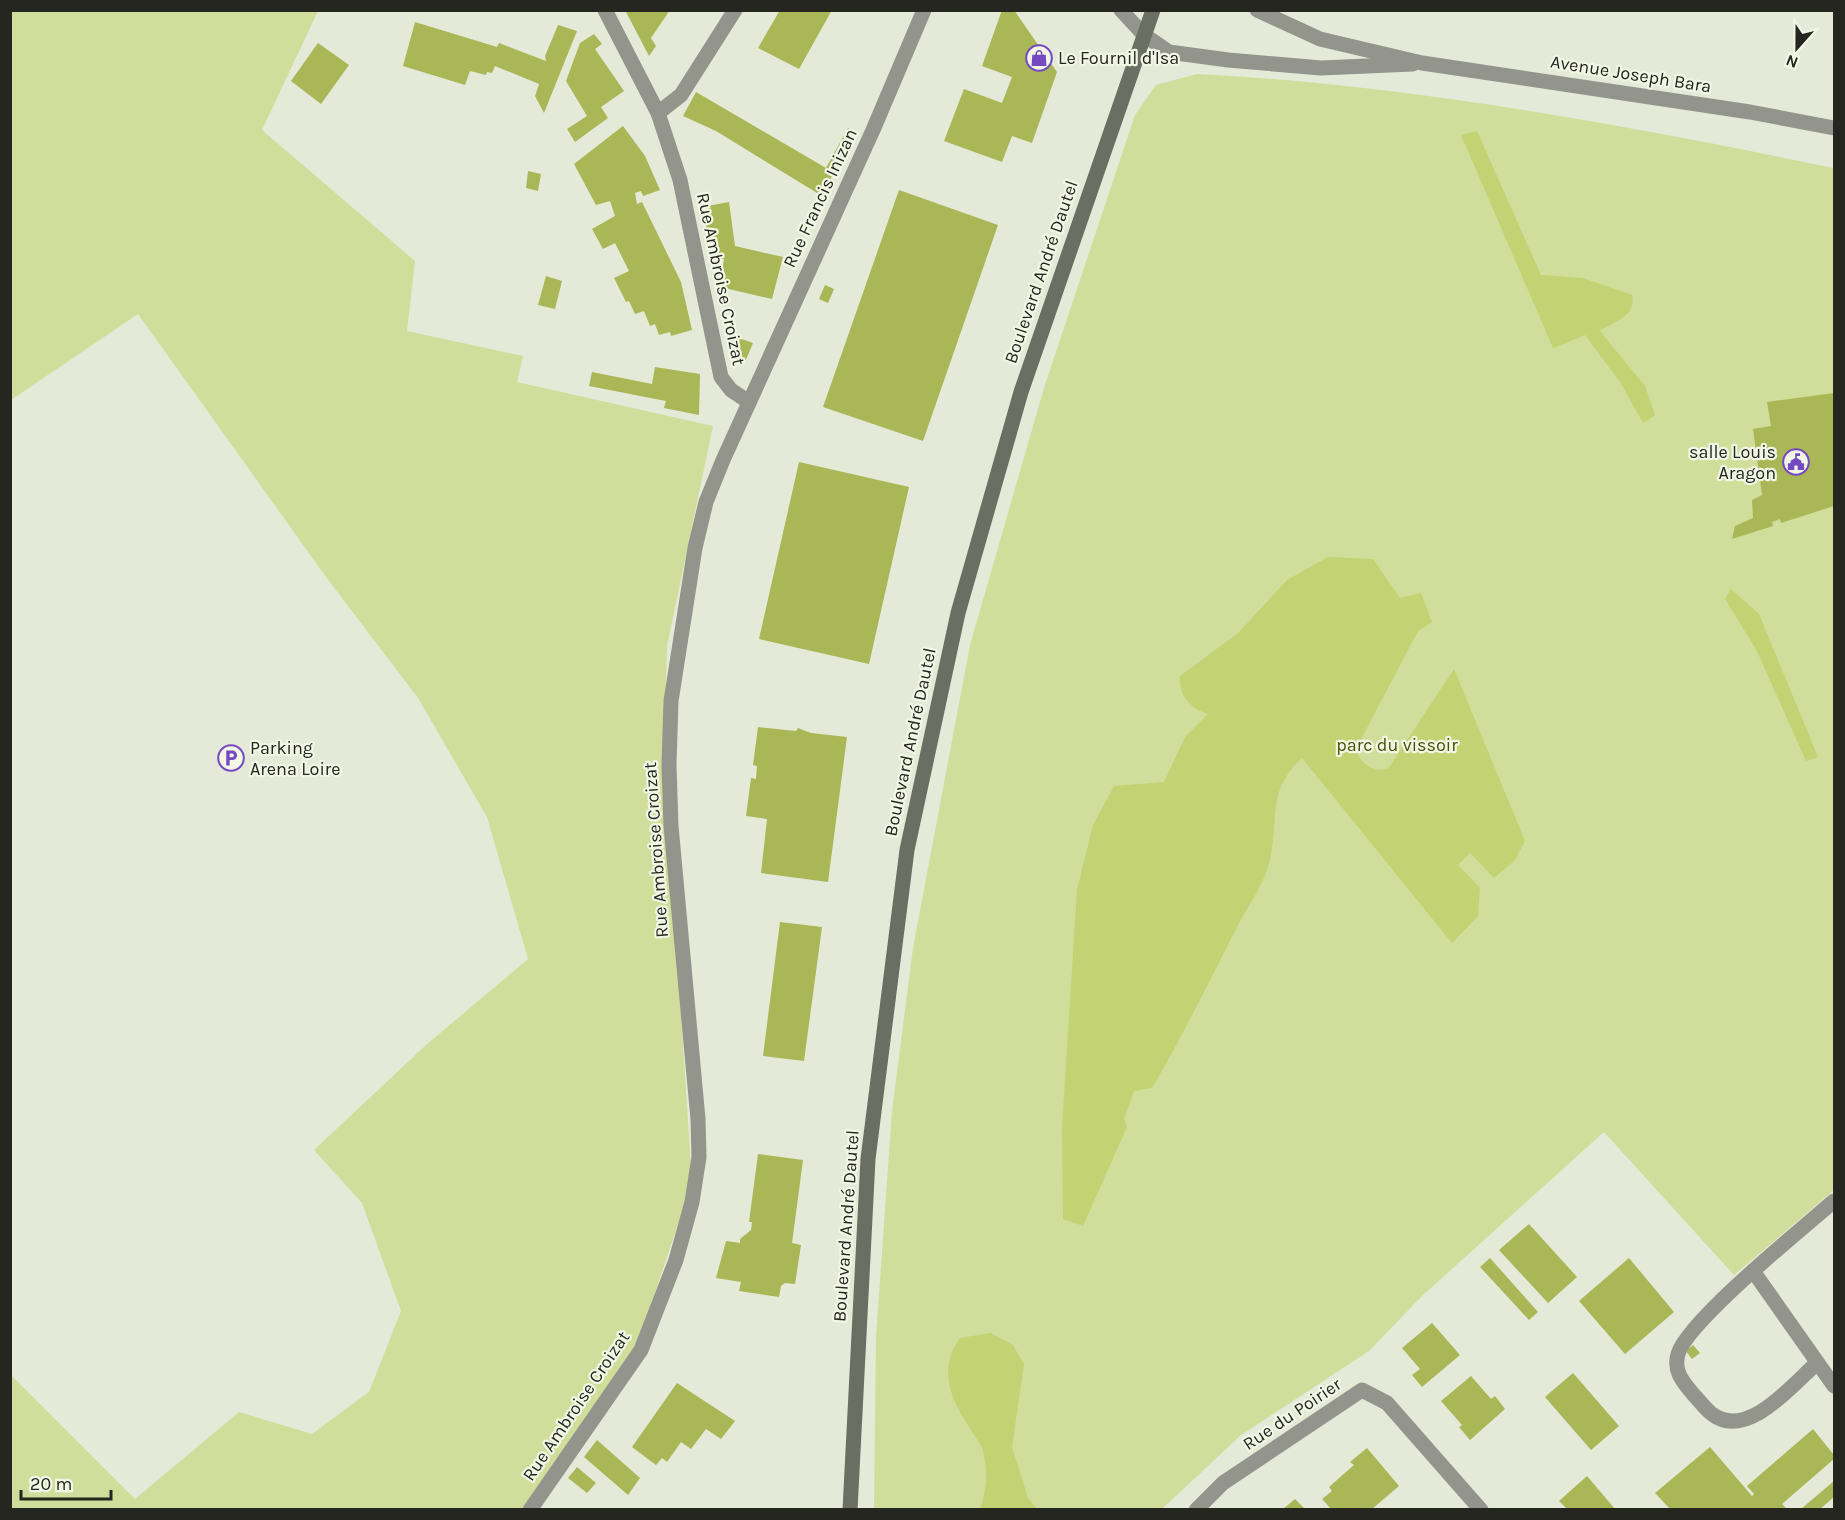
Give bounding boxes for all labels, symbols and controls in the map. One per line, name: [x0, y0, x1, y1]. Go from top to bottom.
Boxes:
north arrow: [1767, 18, 1827, 78]
shop icon: Le Fournil d'Isa: [1024, 43, 1054, 73]
place label: Le Fournil d'Isa: [1058, 47, 1179, 69]
street label: Avenue Joseph Bara: [1549, 50, 1713, 98]
text: N: [1783, 51, 1801, 72]
street label: Rue Francis Inizan: [778, 125, 862, 271]
street label: Boulevard André Dautel: [999, 178, 1083, 366]
street label: Rue Ambroise Croizat: [692, 191, 750, 368]
place label: salle Louis Aragon: [1689, 441, 1776, 484]
public building icon: salle Louis Aragon: [1781, 447, 1811, 477]
street label: Boulevard André Dautel: [879, 646, 941, 838]
park label: parc du vissoir: [1336, 734, 1458, 756]
place label: Parking Arena Loire: [250, 737, 341, 780]
parking icon: Parking Arena Loire: [216, 743, 246, 773]
street label: Rue Ambroise Croizat: [639, 761, 673, 939]
street label: Boulevard André Dautel: [828, 1129, 864, 1323]
street label: Rue Ambroise Croizat: [518, 1327, 634, 1485]
street label: Rue du Poirier: [1239, 1373, 1346, 1455]
scale bar: [21, 1463, 111, 1501]
text: 20 m: [30, 1473, 72, 1495]

